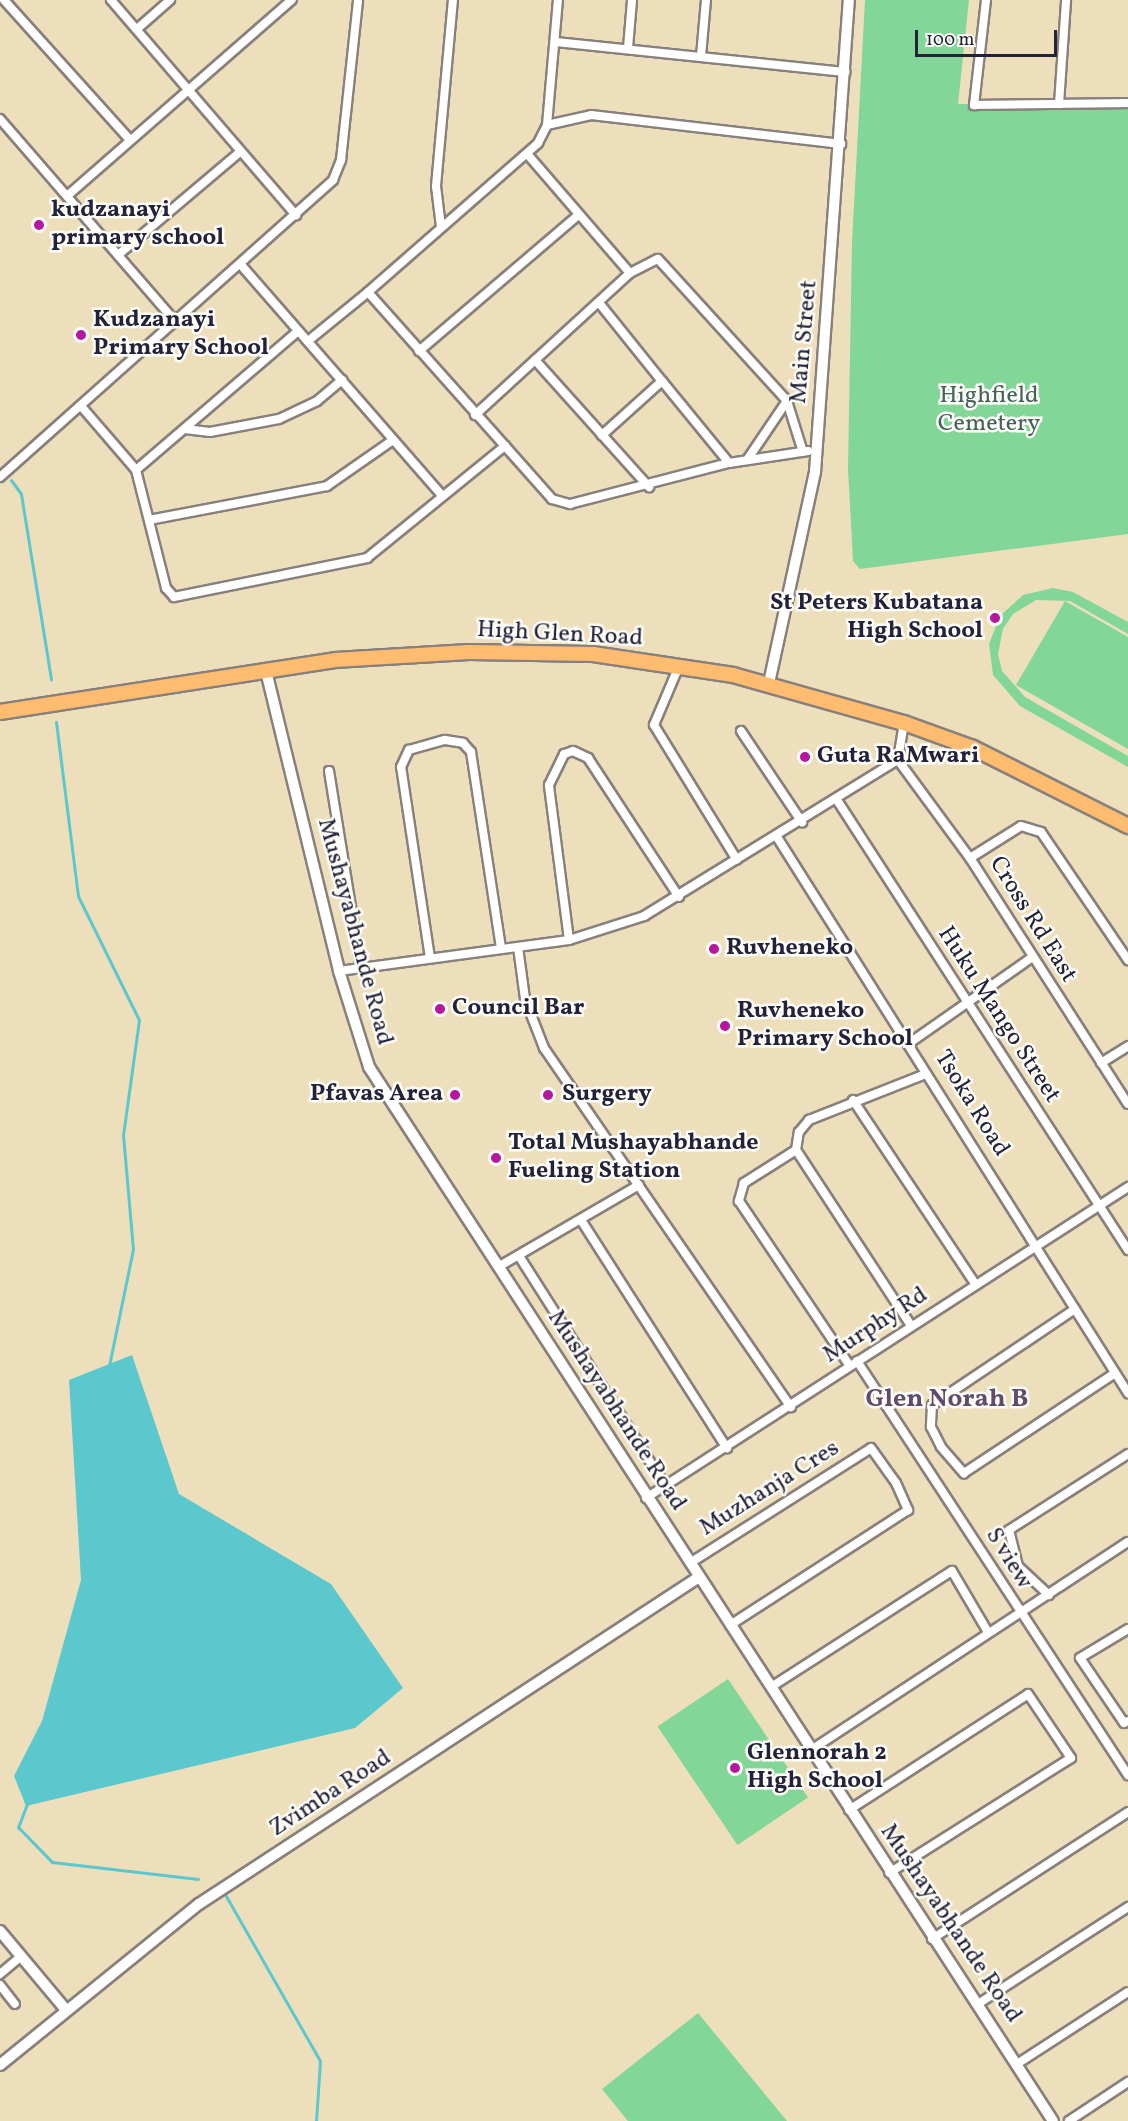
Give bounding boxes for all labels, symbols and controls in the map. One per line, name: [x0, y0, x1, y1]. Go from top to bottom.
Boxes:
scale bar: [918, 18, 1060, 56]
text: 100 m: [926, 28, 975, 53]
place label: kudzanayi primary school: [51, 197, 225, 253]
marker: kudzanayi primary school: [32, 218, 46, 232]
street label: Main Street: [785, 279, 825, 405]
place label: Kudzanayi Primary School: [93, 307, 269, 363]
marker: Kudzanayi Primary School: [74, 328, 88, 342]
park label: Highfield Cemetery: [938, 383, 1040, 439]
place label: St Peters Kubatana High School: [770, 590, 983, 646]
marker: St Peters Kubatana High School: [988, 611, 1002, 625]
street label: High Glen Road: [476, 616, 644, 654]
place label: Guta RaMwari: [817, 743, 979, 771]
marker: Guta RaMwari: [798, 750, 812, 764]
street label: Mushayabhande Road: [310, 815, 398, 1049]
street label: Cross Rd East: [982, 852, 1082, 988]
street label: Huku Mango Street: [930, 921, 1066, 1109]
place label: Ruvheneko: [726, 935, 853, 963]
marker: Ruvheneko: [707, 942, 721, 956]
place label: Council Bar: [452, 995, 584, 1023]
place label: Ruvheneko Primary School: [737, 998, 913, 1054]
marker: Council Bar: [433, 1002, 447, 1016]
marker: Ruvheneko Primary School: [718, 1019, 732, 1033]
street label: Tsoka Road: [927, 1046, 1015, 1162]
place label: Pfavas Area: [310, 1081, 443, 1109]
place label: Surgery: [562, 1081, 652, 1109]
marker: Surgery: [539, 1086, 557, 1104]
marker: Pfavas Area: [448, 1088, 462, 1102]
place label: Total Mushayabhande Fueling Station: [508, 1130, 759, 1186]
marker: Total Mushayabhande Fueling Station: [489, 1151, 503, 1165]
street label: Murphy Rd: [818, 1281, 934, 1371]
street label: Mushayabhande Road: [540, 1305, 692, 1517]
district label: Glen Norah B: [866, 1384, 1028, 1416]
street label: Muzhanja Cres: [695, 1435, 845, 1543]
street label: S view: [978, 1523, 1038, 1595]
place label: Glennorah 2 High School: [747, 1740, 887, 1796]
street label: Zvimba Road: [265, 1744, 397, 1844]
marker: Glennorah 2 High School: [728, 1761, 742, 1775]
street label: Mushayabhande Road: [873, 1819, 1027, 2029]

